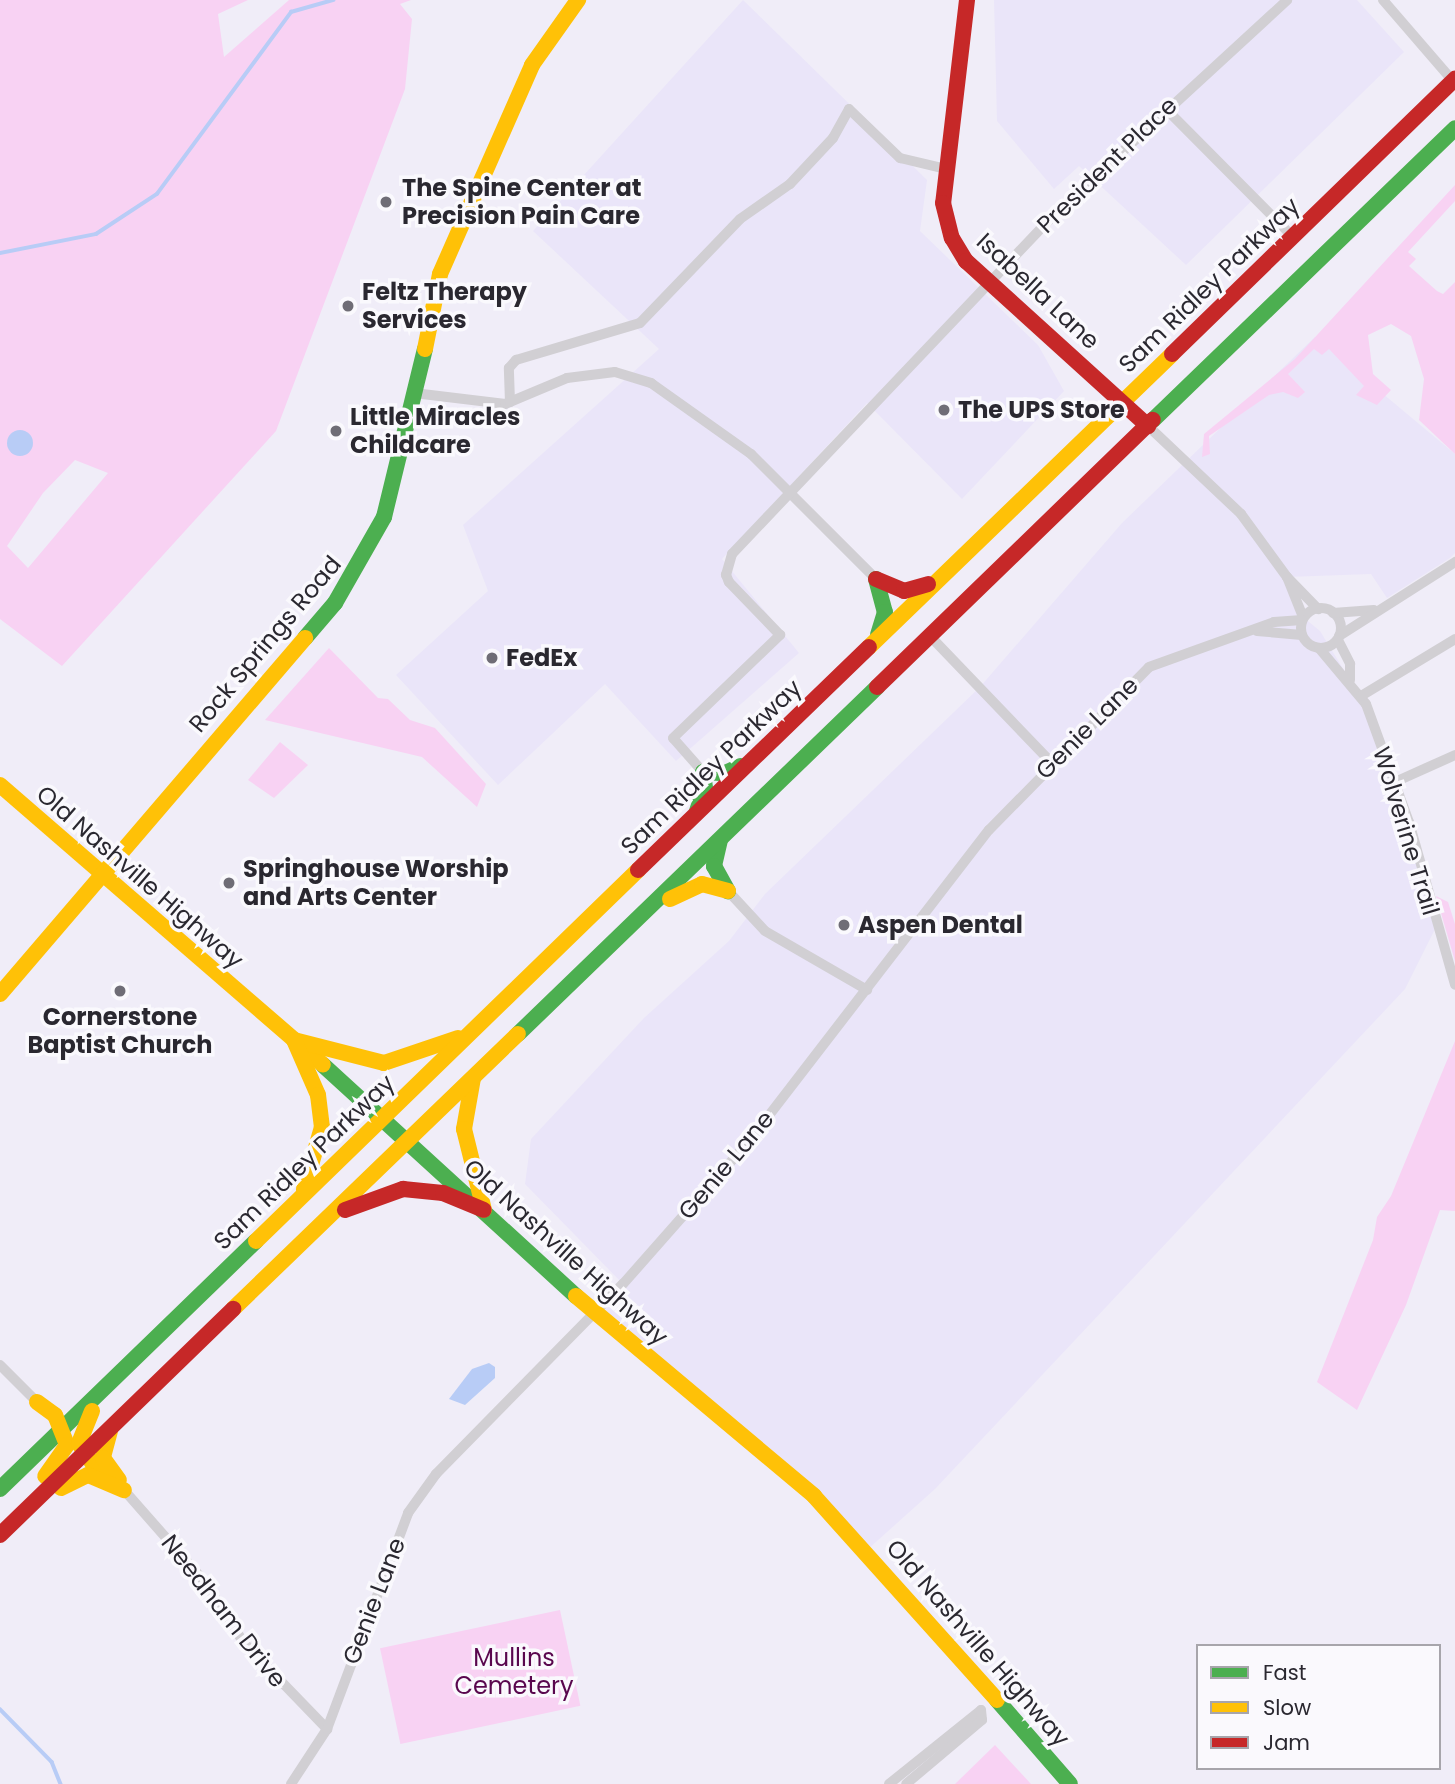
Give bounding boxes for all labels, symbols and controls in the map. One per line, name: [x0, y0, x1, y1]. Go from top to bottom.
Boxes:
street label: President Place: [1031, 91, 1183, 239]
place label: The Spine Center at Precision Pain Care: [402, 174, 642, 230]
street label: Sam Ridley Parkway: [1113, 191, 1305, 379]
marker: The Spine Center at Precision Pain Care: [376, 192, 396, 212]
street label: Isabella Lane: [971, 227, 1105, 355]
place label: Feltz Therapy Services: [362, 278, 527, 334]
marker: Feltz Therapy Services: [340, 298, 356, 314]
place label: The UPS Store: [958, 396, 1125, 424]
marker: The UPS Store: [936, 402, 952, 418]
place label: Little Miracles Childcare: [350, 403, 520, 459]
marker: Little Miracles Childcare: [328, 423, 344, 439]
street label: Rock Springs Road: [183, 550, 347, 738]
place label: FedEx: [506, 644, 577, 672]
marker: FedEx: [484, 650, 500, 666]
street label: Genie Lane: [1030, 671, 1144, 785]
street label: Sam Ridley Parkway: [615, 673, 807, 861]
street label: Wolverine Trail: [1367, 743, 1445, 919]
street label: Old Nashville Highway: [31, 779, 249, 975]
place label: Springhouse Worship and Arts Center: [243, 855, 509, 911]
marker: Springhouse Worship and Arts Center: [221, 875, 237, 891]
place label: Aspen Dental: [858, 911, 1023, 939]
marker: Aspen Dental: [836, 917, 852, 933]
marker: Cornerstone Baptist Church: [112, 983, 128, 999]
place label: Cornerstone Baptist Church: [27, 1003, 213, 1059]
street label: Sam Ridley Parkway: [208, 1068, 400, 1256]
street label: Genie Lane: [672, 1105, 780, 1225]
street label: Old Nashville Highway: [458, 1153, 674, 1351]
street label: Needham Drive: [155, 1529, 293, 1693]
street label: Genie Lane: [337, 1534, 411, 1668]
street label: Old Nashville Highway: [880, 1534, 1076, 1752]
park label: Mullins Cemetery: [454, 1644, 574, 1700]
legend: [1196, 1644, 1441, 1770]
text: Fast: [1263, 1658, 1306, 1687]
text: Slow: [1263, 1693, 1311, 1722]
text: Jam: [1263, 1728, 1310, 1757]

